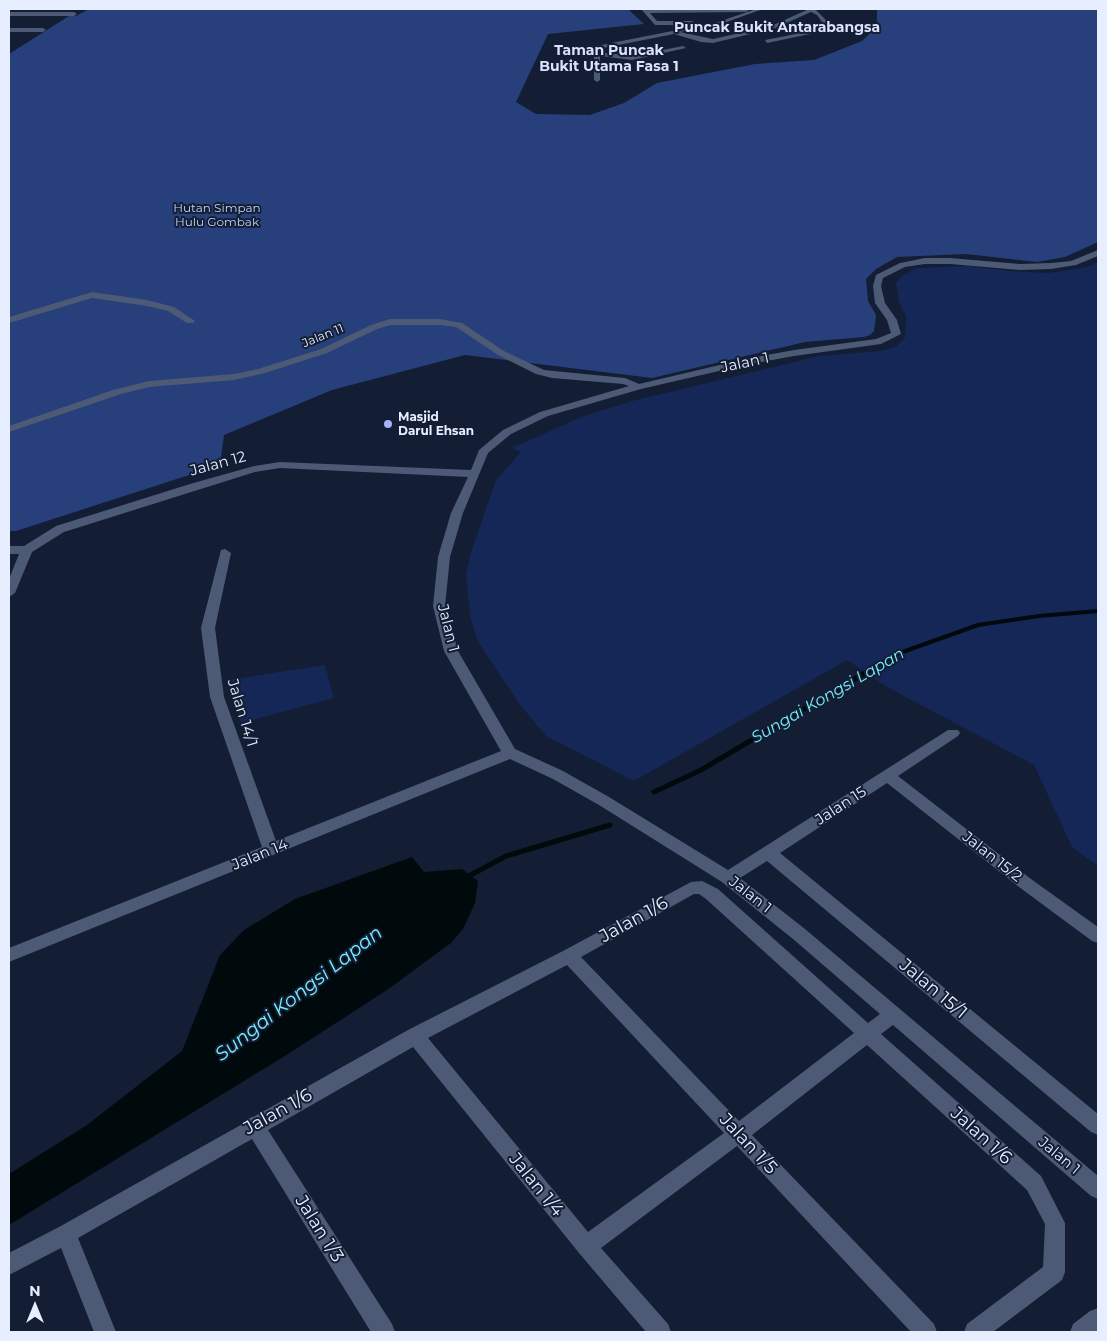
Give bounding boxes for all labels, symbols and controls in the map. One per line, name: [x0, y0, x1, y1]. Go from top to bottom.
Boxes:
district label: Puncak Bukit Antarabangsa: [674, 20, 880, 36]
district label: Taman Puncak Bukit Utama Fasa 1: [539, 43, 679, 75]
park label: Hutan Simpan Hulu Gombak: [173, 201, 261, 229]
street label: Jalan 11: [300, 321, 346, 351]
street label: Jalan 1: [719, 349, 771, 377]
place label: Masjid Darul Ehsan: [398, 410, 474, 438]
marker: Masjid Darul Ehsan: [382, 418, 394, 430]
street label: Jalan 12: [188, 448, 248, 480]
street label: Jalan 1: [433, 602, 463, 654]
water label: Sungai Kongsi Lapan: [748, 644, 908, 748]
street label: Jalan 14/1: [223, 677, 261, 749]
street label: Jalan 15: [812, 783, 870, 829]
street label: Jalan 15/2: [959, 828, 1025, 886]
street label: Jalan 14: [229, 836, 291, 874]
street label: Jalan 1: [725, 873, 775, 917]
street label: Jalan 1/6: [596, 892, 672, 948]
water label: Sungai Kongsi Lapan: [211, 922, 387, 1066]
street label: Jalan 15/1: [895, 954, 971, 1024]
street label: Jalan 1/6: [240, 1084, 316, 1140]
street label: Jalan 1/6: [946, 1103, 1016, 1169]
street label: Jalan 1/5: [715, 1109, 781, 1179]
street label: Jalan 1: [1035, 1133, 1083, 1179]
street label: Jalan 1/4: [504, 1149, 568, 1221]
street label: Jalan 1/3: [290, 1192, 348, 1266]
north arrow: [10, 1281, 60, 1331]
text: N: [29, 1282, 41, 1300]

